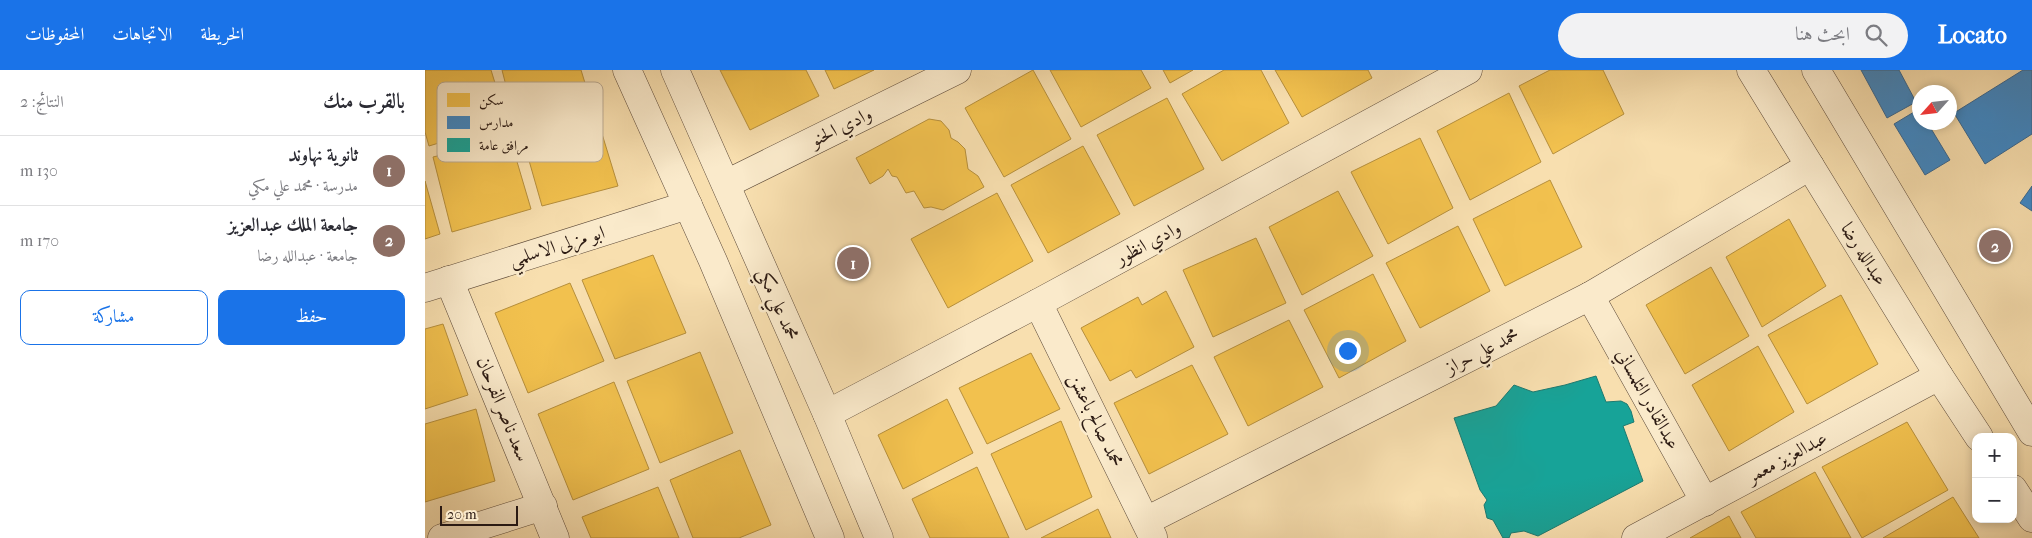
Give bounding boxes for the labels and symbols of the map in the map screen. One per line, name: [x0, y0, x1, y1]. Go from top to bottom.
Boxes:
legend: [437, 82, 603, 162]
north arrow: [1912, 85, 1957, 130]
text: سكن: [479, 92, 504, 110]
street label: وادي الحنو: [805, 103, 877, 156]
text: مدارس: [479, 114, 514, 131]
text: مرافق عامة: [479, 137, 529, 155]
street label: وادي انظور: [1110, 217, 1186, 274]
street label: عبدالله رضا: [1836, 218, 1892, 290]
street label: ابو مزلى الاسلمي: [507, 221, 609, 278]
pin: 2: [1979, 227, 2011, 265]
pin: 1: [837, 244, 869, 282]
street label: محمد علي مكي: [746, 265, 804, 347]
street label: محمد علي حراز: [1440, 323, 1526, 386]
your location: [1335, 338, 1361, 364]
street label: عبدالقادر التلمساني: [1608, 345, 1685, 455]
street label: سعد ناصر الفرحان: [471, 353, 534, 465]
street label: محمد صالح باعشن: [1059, 370, 1128, 473]
street label: عبدالعزيز معمر: [1741, 427, 1831, 489]
scale bar: [440, 503, 517, 526]

